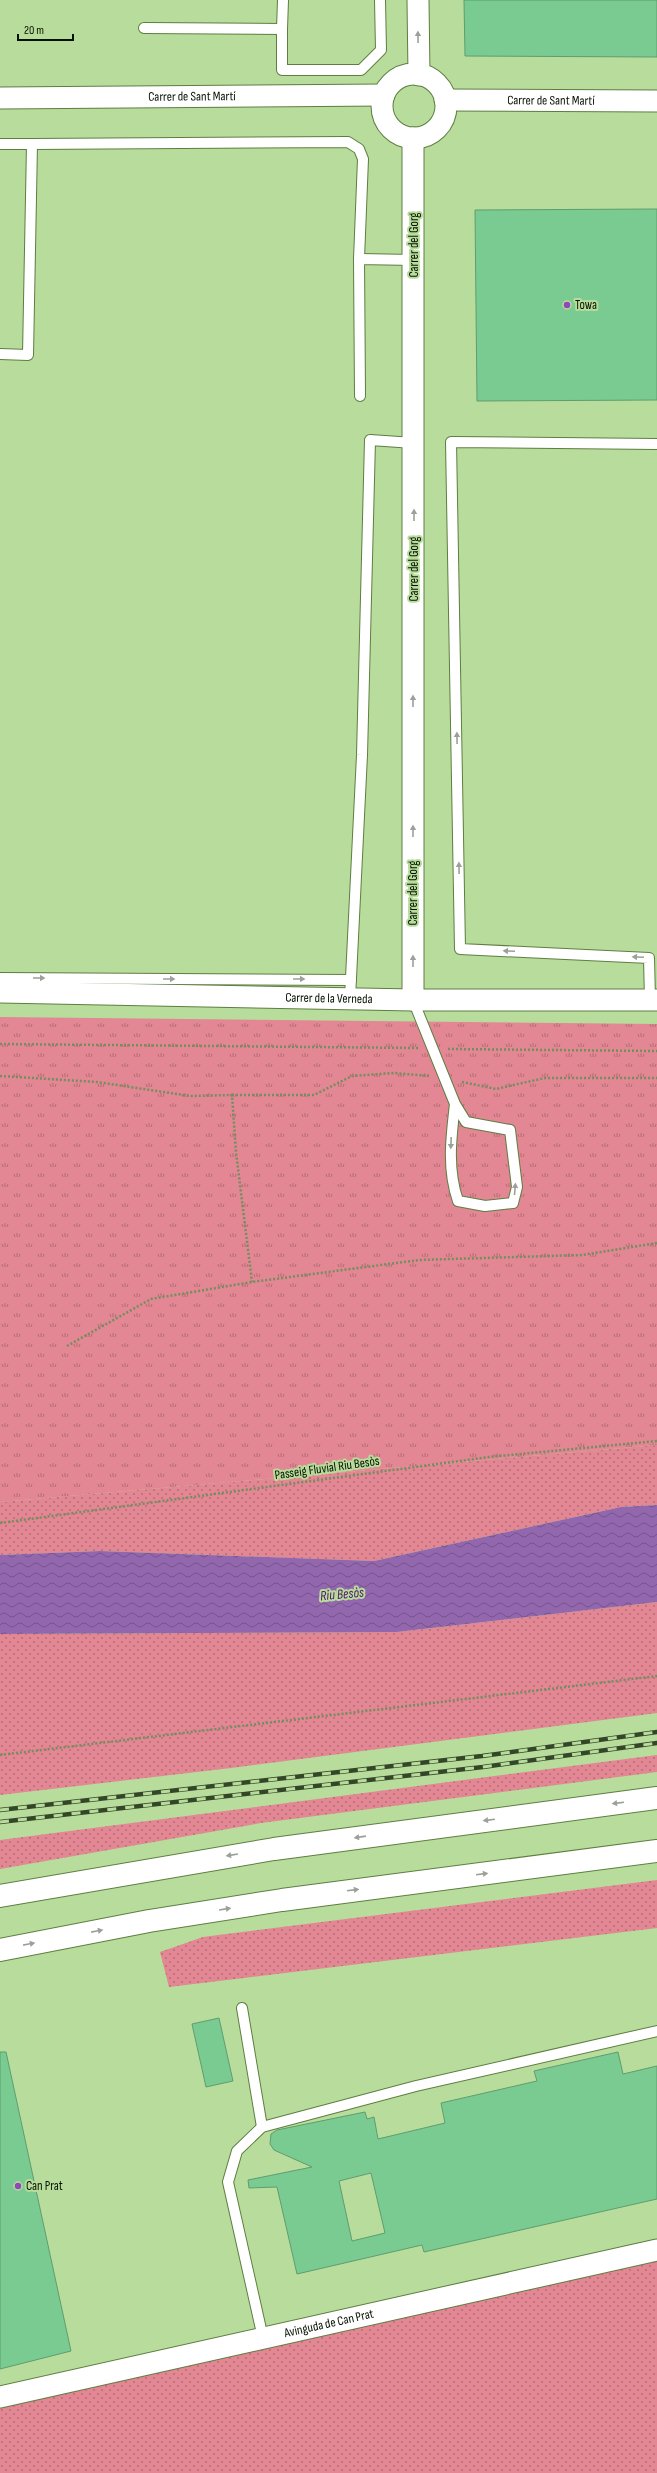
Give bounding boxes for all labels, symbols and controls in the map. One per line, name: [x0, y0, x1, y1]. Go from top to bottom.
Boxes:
scale bar: [18, 16, 73, 42]
text: 20 m: [24, 23, 44, 38]
one-way arrow: [415, 30, 421, 43]
street label: Carrer de Sant Martí: [148, 88, 236, 105]
street label: Carrer de Sant Martí: [507, 92, 595, 109]
street label: Carrer del Gorg: [406, 213, 422, 277]
place label: Towa: [575, 297, 597, 313]
marker: Towa: [562, 300, 572, 310]
one-way arrow: [411, 508, 417, 521]
street label: Carrer del Gorg: [406, 537, 422, 601]
one-way arrow: [410, 694, 416, 707]
one-way arrow: [453, 732, 460, 744]
one-way arrow: [410, 824, 416, 837]
street label: Carrer del Gorg: [405, 861, 421, 925]
one-way arrow: [456, 861, 462, 874]
one-way arrow: [503, 948, 515, 955]
one-way arrow: [410, 954, 416, 967]
one-way arrow: [632, 954, 644, 961]
one-way arrow: [33, 975, 46, 981]
one-way arrow: [163, 976, 176, 982]
one-way arrow: [293, 976, 306, 982]
street label: Carrer de la Verneda: [285, 990, 373, 1007]
one-way arrow: [447, 1137, 454, 1149]
one-way arrow: [512, 1183, 519, 1195]
street label: Passeig Fluvial Riu Besòs: [273, 1453, 381, 1483]
water label: Riu Besòs: [319, 1584, 365, 1604]
one-way arrow: [612, 1800, 624, 1806]
one-way arrow: [483, 1817, 495, 1823]
one-way arrow: [354, 1834, 367, 1840]
one-way arrow: [226, 1852, 238, 1858]
one-way arrow: [476, 1870, 488, 1877]
one-way arrow: [347, 1887, 359, 1893]
one-way arrow: [219, 1906, 231, 1912]
one-way arrow: [91, 1928, 103, 1934]
one-way arrow: [23, 1941, 35, 1947]
place label: Can Prat: [26, 2178, 63, 2194]
marker: Can Prat: [13, 2181, 23, 2191]
street label: Avinguda de Can Prat: [282, 2306, 375, 2341]

